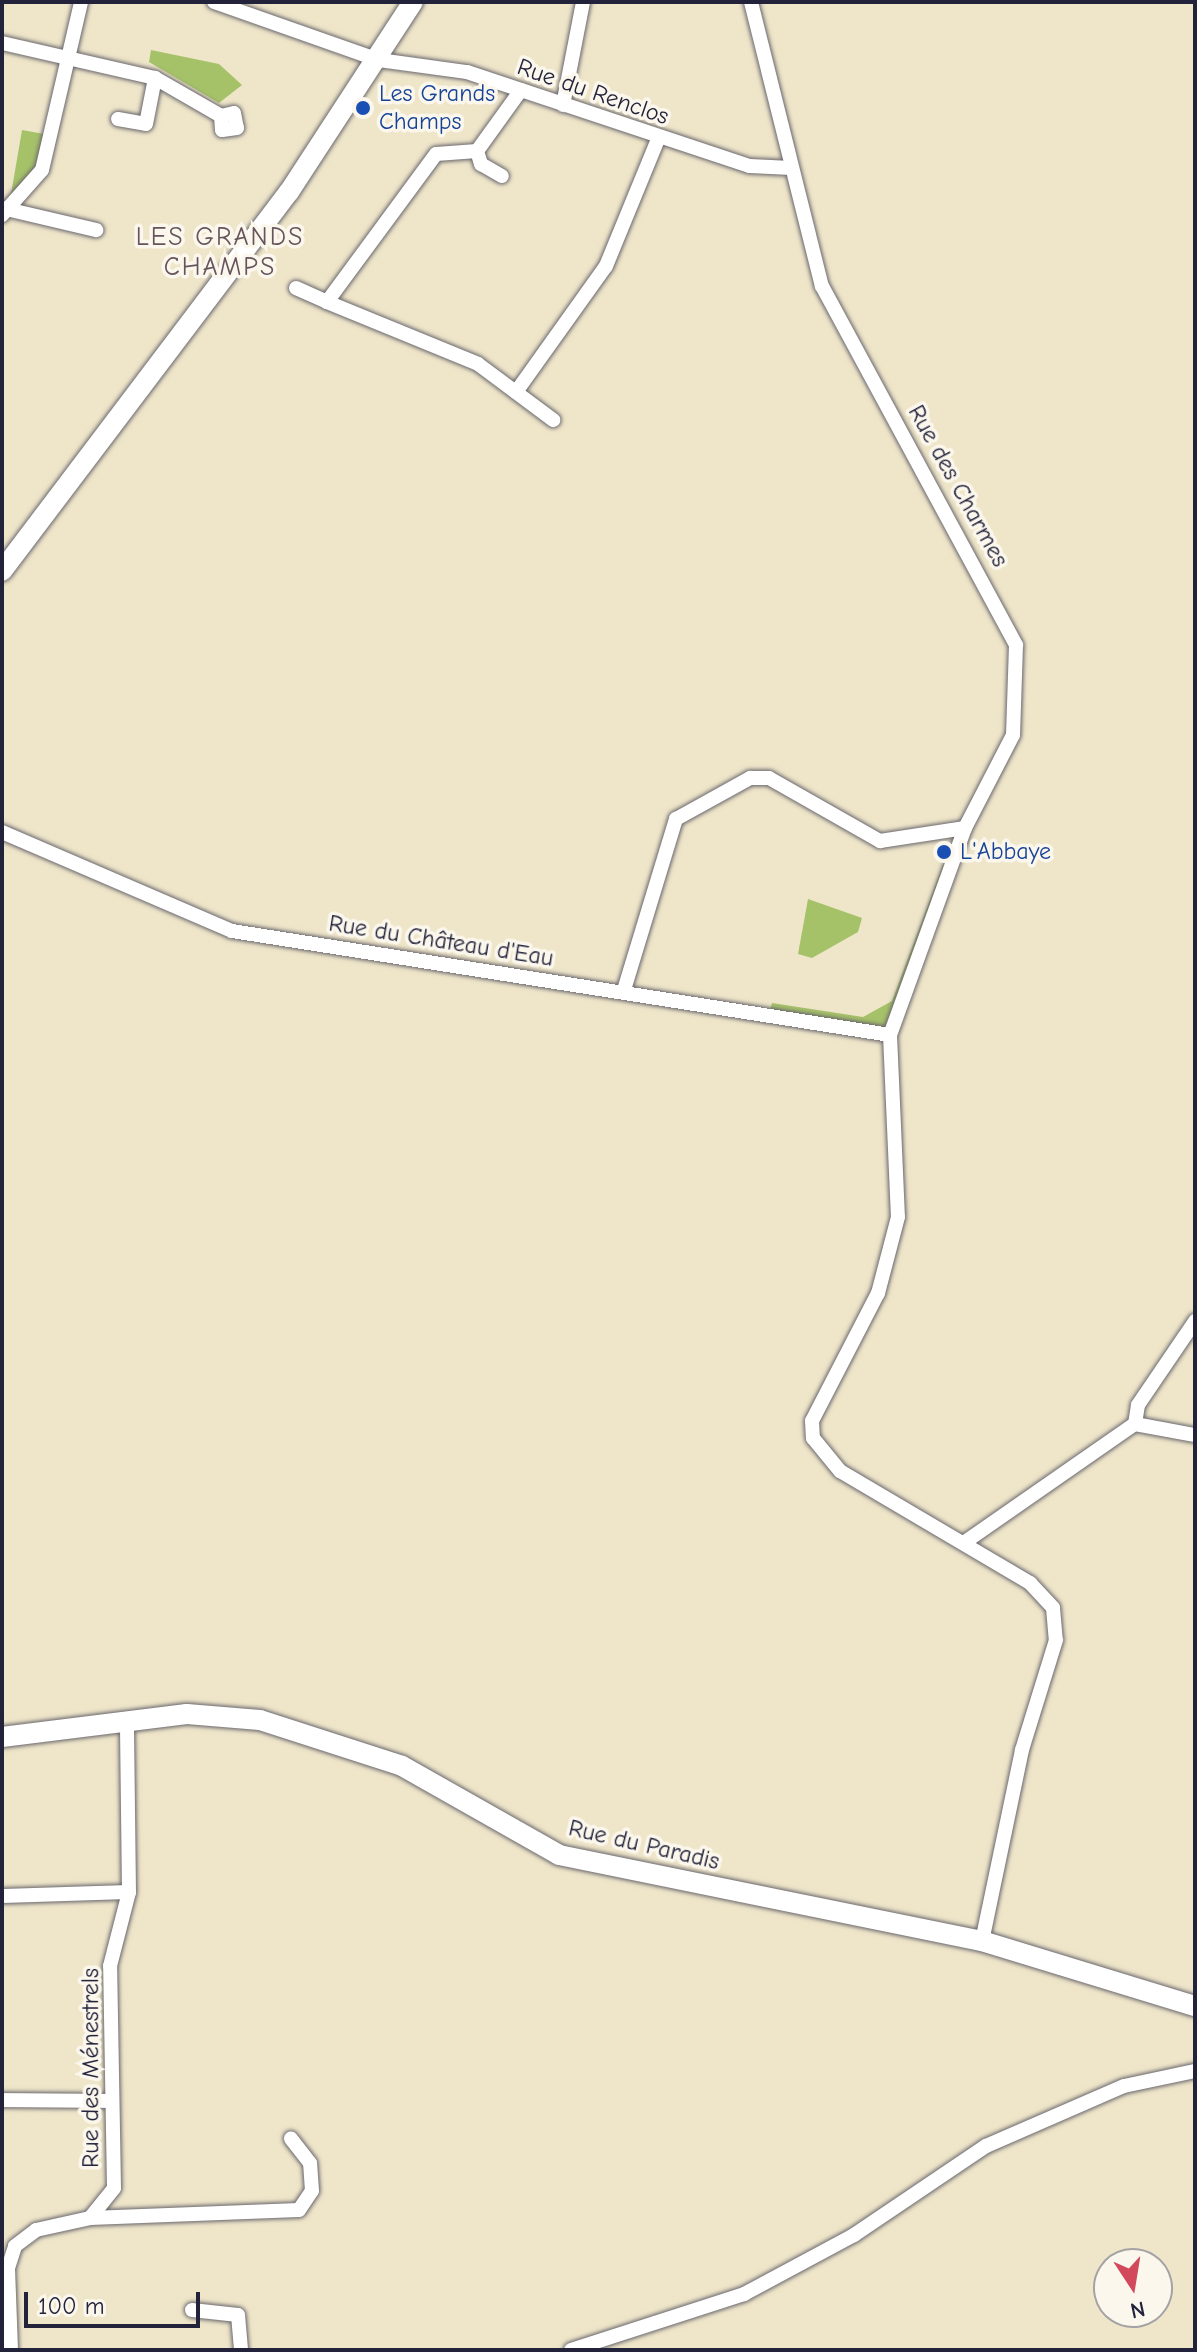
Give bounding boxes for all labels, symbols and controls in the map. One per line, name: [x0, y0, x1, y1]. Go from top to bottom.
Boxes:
street label: Rue du Renclos: [513, 53, 673, 131]
place label: Les Grands Champs: [379, 80, 495, 136]
marker: Les Grands Champs: [354, 99, 372, 117]
district label: LES GRANDS CHAMPS: [136, 222, 304, 284]
street label: Rue des Charmes: [902, 400, 1014, 572]
place label: L'Abbaye: [960, 838, 1051, 866]
marker: L'Abbaye: [935, 843, 953, 861]
street label: Rue du Château d'Eau: [327, 909, 555, 973]
street label: Rue du Paradis: [566, 1814, 722, 1876]
street label: Rue des Ménestrels: [77, 1968, 105, 2168]
north arrow: [1093, 2248, 1173, 2328]
scale bar: [28, 2276, 204, 2326]
text: 100 m: [38, 2292, 105, 2320]
text: N: [1128, 2295, 1147, 2324]

